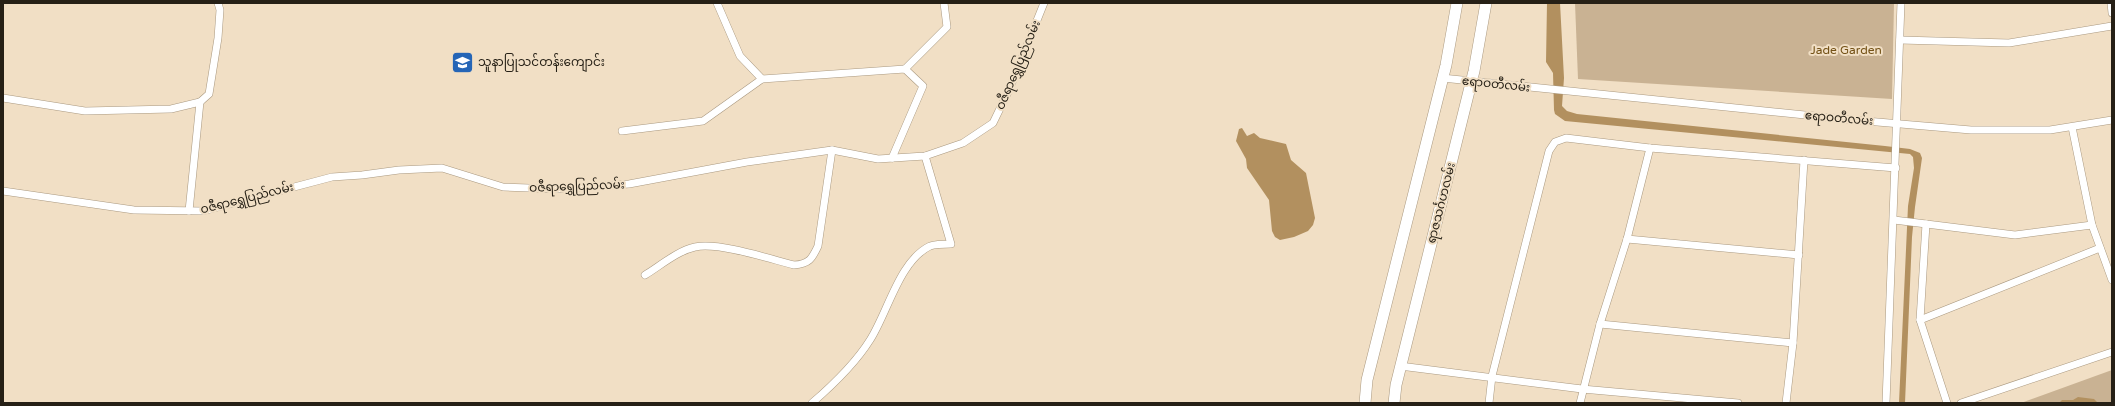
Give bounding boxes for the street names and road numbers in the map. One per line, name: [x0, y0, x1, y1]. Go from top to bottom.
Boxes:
street label: ဝဇီရာရွှေပြည်လမ်း: [991, 17, 1046, 113]
street label: ဧရာဝတီလမ်း: [1461, 71, 1531, 98]
street label: ဧရာဝတီလမ်း: [1804, 106, 1874, 131]
street label: ရာဇသင်္ဂဟလမ်း: [1422, 161, 1461, 246]
street label: ဝဇီရာရွှေပြည်လမ်း: [529, 175, 625, 198]
street label: ဝဇီရာရွှေပြည်လမ်း: [198, 178, 296, 219]

